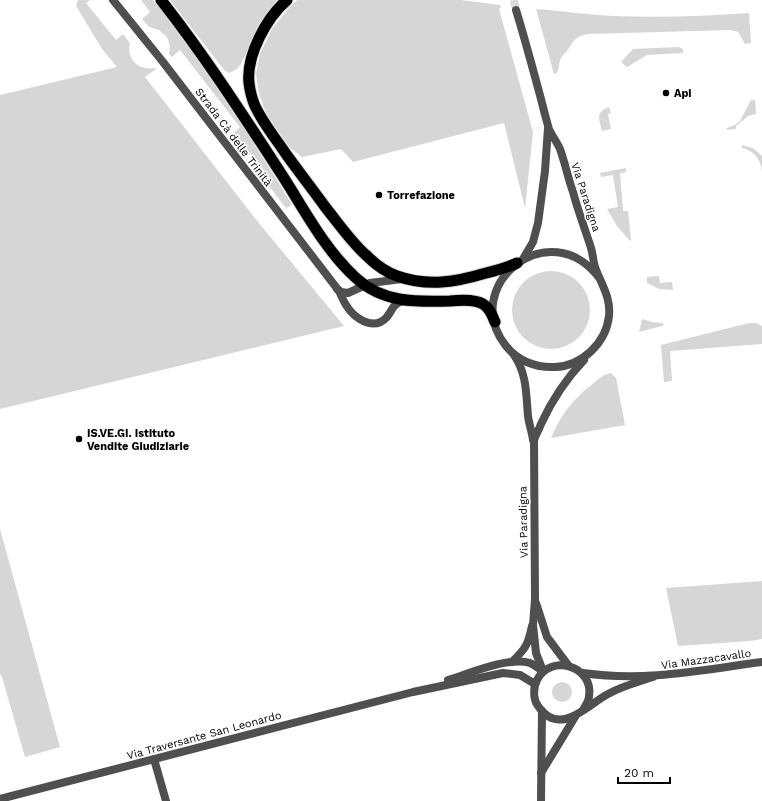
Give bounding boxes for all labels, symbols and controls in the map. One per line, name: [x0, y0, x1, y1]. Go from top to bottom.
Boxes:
street label: Strada Cà delle Trinità: [192, 86, 275, 189]
place label: Api: [674, 87, 692, 100]
marker: Api: [661, 88, 671, 98]
street label: Via Paradigna: [568, 161, 603, 233]
place label: Torrefazione: [387, 189, 455, 202]
marker: Torrefazione: [374, 190, 384, 200]
place label: IS.VE.GI. Istituto Vendite Giudiziarie: [87, 427, 189, 453]
marker: IS.VE.GI. Istituto Vendite Giudiziarie: [74, 434, 84, 444]
street label: Via Paradigna: [516, 486, 531, 558]
street label: Via Mazzacavallo: [660, 647, 752, 672]
street label: Via Traversante San Leonardo: [125, 709, 283, 762]
scale bar: [618, 759, 670, 785]
text: 20 m: [624, 766, 654, 780]

